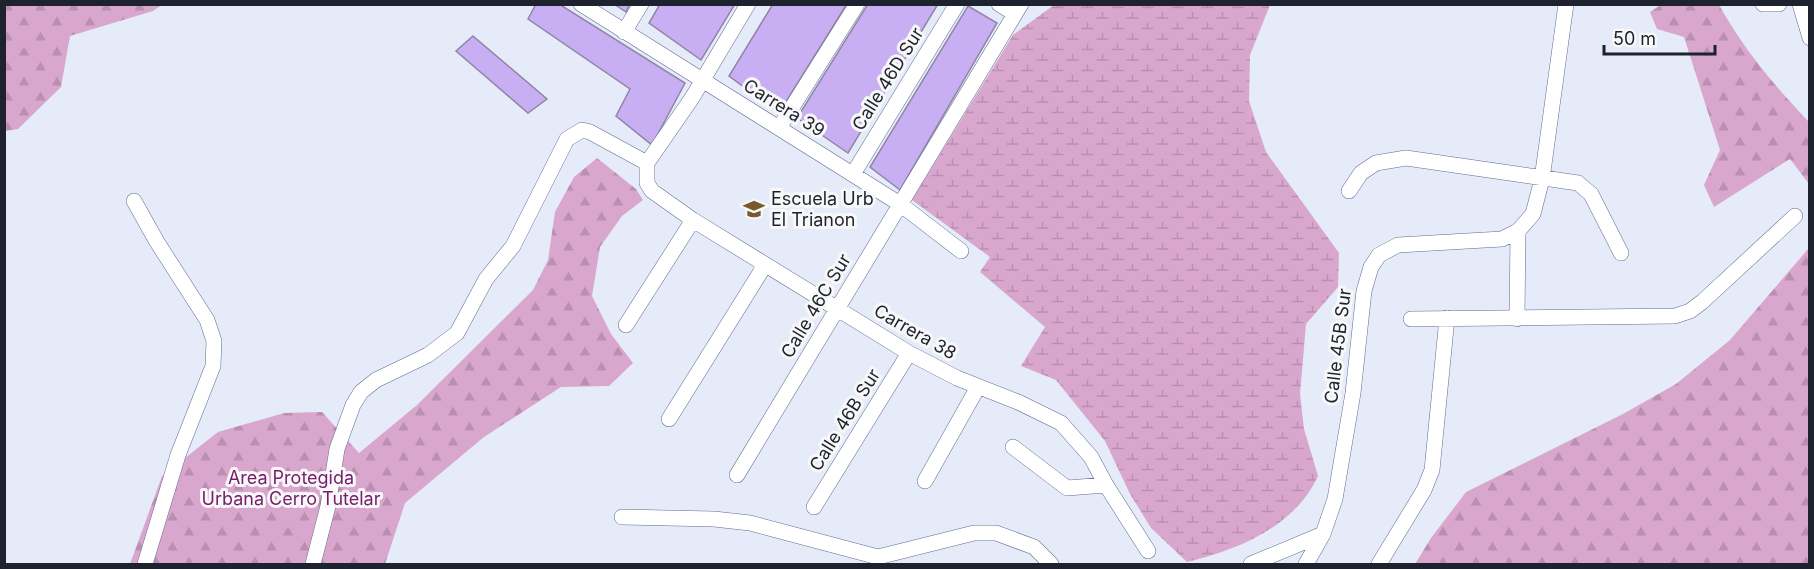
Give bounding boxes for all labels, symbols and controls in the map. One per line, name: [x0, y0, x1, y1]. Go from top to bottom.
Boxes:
scale bar: [1604, 18, 1715, 56]
street label: Calle 46D Sur: [848, 23, 928, 134]
text: 50 m: [1613, 28, 1656, 49]
street label: Carrera 39: [740, 74, 829, 141]
place label: Escuela Urb El Trianon: [771, 188, 874, 230]
school or university icon: Escuela Urb El Trianon: [742, 197, 766, 221]
street label: Calle 46C Sur: [776, 250, 855, 362]
street label: Calle 45B Sur: [1320, 287, 1355, 405]
street label: Carrera 38: [870, 300, 960, 364]
street label: Calle 46B Sur: [805, 365, 884, 475]
park label: Area Protegida Urbana Cerro Tutelar: [202, 467, 381, 509]

